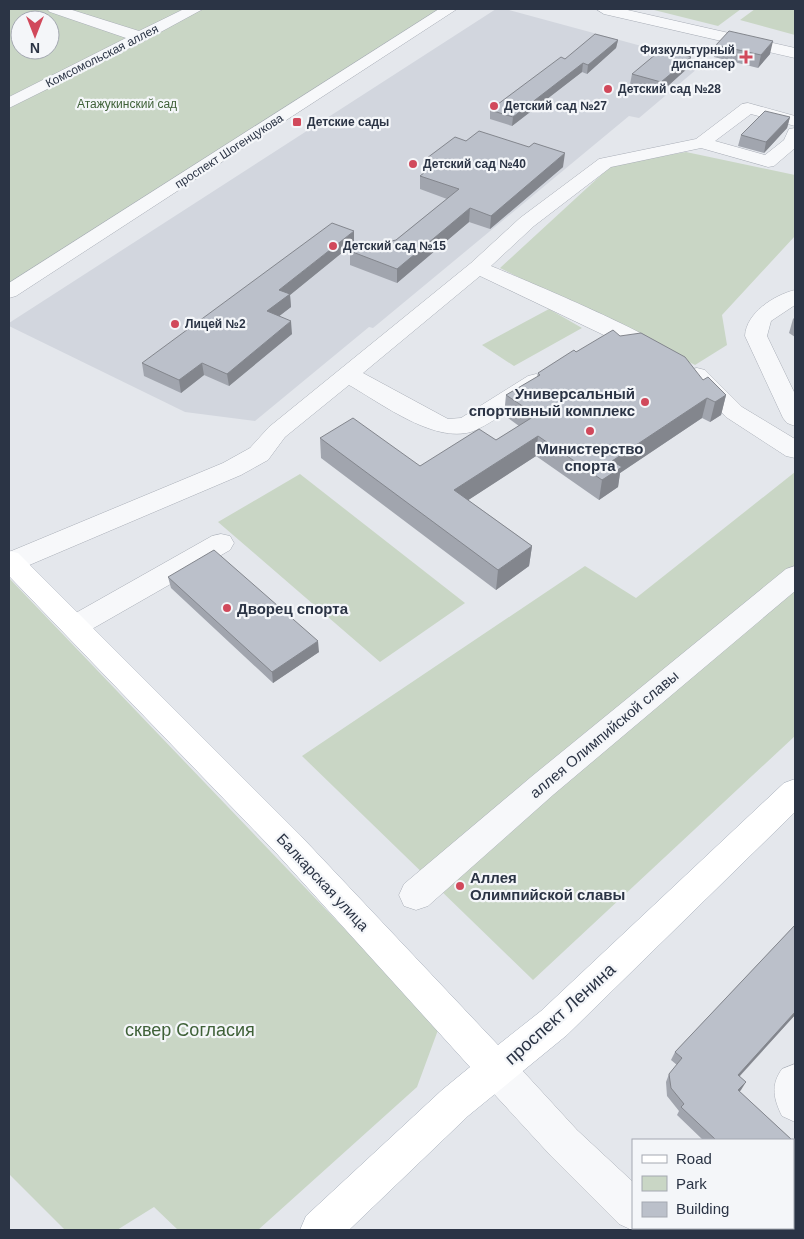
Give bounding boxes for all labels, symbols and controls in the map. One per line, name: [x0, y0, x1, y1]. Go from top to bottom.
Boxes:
north arrow: [10, 10, 60, 60]
street label: Комсомольская аллея: [43, 21, 161, 91]
text: N: [30, 40, 40, 56]
place label: Физкультурный диспансер: [640, 43, 735, 71]
marker: Физкультурный диспансер: [739, 50, 753, 64]
place label: Детский сад №28: [618, 82, 721, 96]
marker: Детский сад №28: [602, 83, 614, 95]
park label: Атажукинский сад: [77, 97, 177, 111]
place label: Детский сад №27: [504, 99, 607, 113]
marker: Детский сад №27: [488, 100, 500, 112]
street label: проспект Шогенцукова: [172, 111, 286, 191]
place label: Детские сады: [307, 115, 389, 129]
marker: Детские сады: [291, 116, 303, 128]
place label: Детский сад №40: [423, 157, 526, 171]
marker: Детский сад №40: [407, 158, 419, 170]
place label: Детский сад №15: [343, 239, 446, 253]
marker: Детский сад №15: [327, 240, 339, 252]
place label: Лицей №2: [185, 317, 246, 331]
marker: Лицей №2: [169, 318, 181, 330]
place label: Универсальный спортивный комплекс: [469, 385, 635, 419]
marker: Универсальный спортивный комплекс: [639, 396, 651, 408]
marker: Министерство спорта: [584, 425, 596, 437]
place label: Министерство спорта: [536, 440, 644, 474]
place label: Дворец спорта: [237, 600, 349, 617]
marker: Дворец спорта: [221, 602, 233, 614]
street label: аллея Олимпийской славы: [526, 667, 682, 801]
street label: Балкарская улица: [274, 830, 373, 935]
place label: Аллея Олимпийской славы: [470, 869, 625, 903]
marker: Аллея Олимпийской славы: [454, 880, 466, 892]
street label: проспект Ленина: [501, 959, 620, 1069]
park label: сквер Согласия: [125, 1020, 255, 1040]
legend: [632, 1139, 794, 1229]
text: Road: [676, 1150, 712, 1167]
text: Park: [676, 1175, 707, 1192]
text: Building: [676, 1200, 729, 1217]

